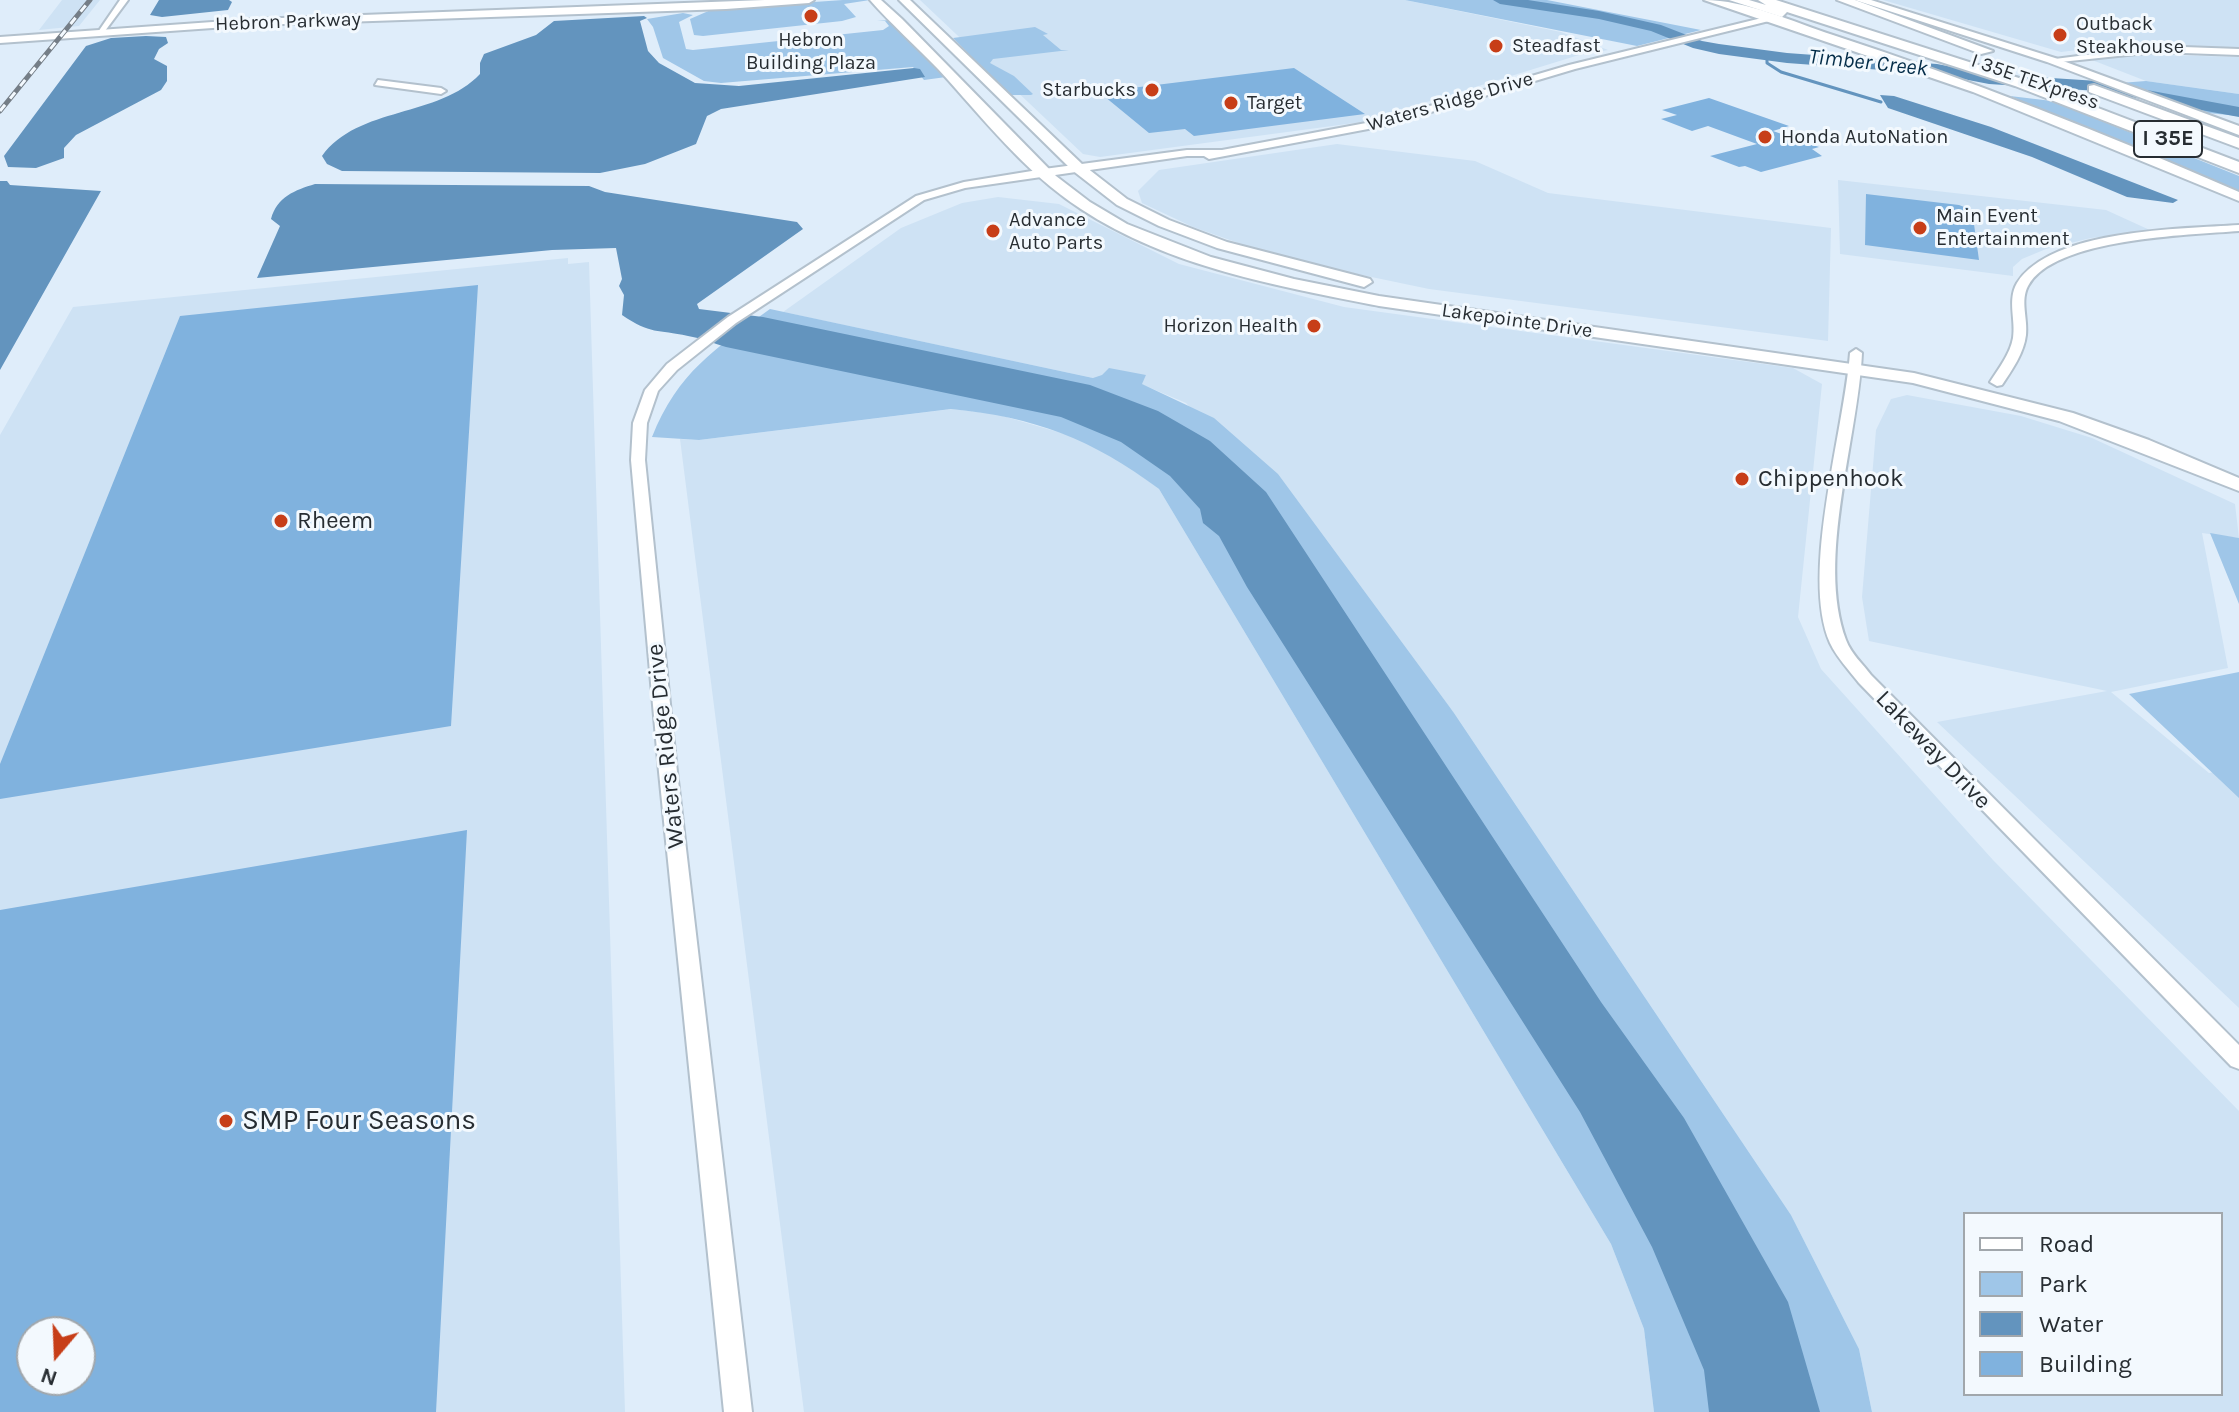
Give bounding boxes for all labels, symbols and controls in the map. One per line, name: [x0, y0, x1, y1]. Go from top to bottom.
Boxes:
street label: Hebron Parkway: [215, 7, 361, 37]
marker: Hebron Building Plaza: [802, 7, 820, 25]
place label: Outback Steakhouse: [2076, 12, 2184, 59]
marker: Outback Steakhouse: [2051, 26, 2069, 44]
place label: Hebron Building Plaza: [746, 28, 876, 75]
place label: Steadfast: [1512, 34, 1601, 58]
marker: Steadfast: [1487, 37, 1505, 55]
water label: Timber Creek: [1807, 44, 1929, 82]
street label: I 35E TEXpress: [1968, 49, 2102, 115]
street label: Waters Ridge Drive: [1364, 67, 1536, 137]
place label: Starbucks: [1042, 78, 1136, 102]
marker: Starbucks: [1143, 81, 1161, 99]
place label: Target: [1247, 91, 1302, 115]
marker: Target: [1222, 94, 1240, 112]
road number: I 35E: [2134, 121, 2202, 157]
place label: Honda AutoNation: [1781, 125, 1948, 149]
marker: Honda AutoNation: [1756, 128, 1774, 146]
place label: Main Event Entertainment: [1936, 204, 2069, 251]
place label: Advance Auto Parts: [1009, 208, 1103, 255]
marker: Main Event Entertainment: [1911, 219, 1929, 237]
marker: Advance Auto Parts: [984, 222, 1002, 240]
street label: Lakepointe Drive: [1440, 299, 1594, 343]
place label: Horizon Health: [1163, 314, 1298, 338]
marker: Horizon Health: [1305, 317, 1323, 335]
place label: Chippenhook: [1758, 465, 1903, 493]
marker: Chippenhook: [1733, 470, 1751, 488]
place label: Rheem: [297, 507, 373, 535]
marker: Rheem: [272, 512, 290, 530]
street label: Waters Ridge Drive: [641, 642, 691, 850]
street label: Lakeway Drive: [1869, 685, 1997, 815]
place label: SMP Four Seasons: [242, 1104, 476, 1138]
marker: SMP Four Seasons: [217, 1112, 235, 1130]
legend: [1963, 1212, 2223, 1396]
text: Road: [2039, 1230, 2094, 1258]
text: Park: [2039, 1270, 2088, 1298]
text: Water: [2039, 1310, 2103, 1338]
north arrow: [16, 1316, 96, 1396]
text: Building: [2039, 1350, 2132, 1378]
text: N: [37, 1362, 61, 1392]

